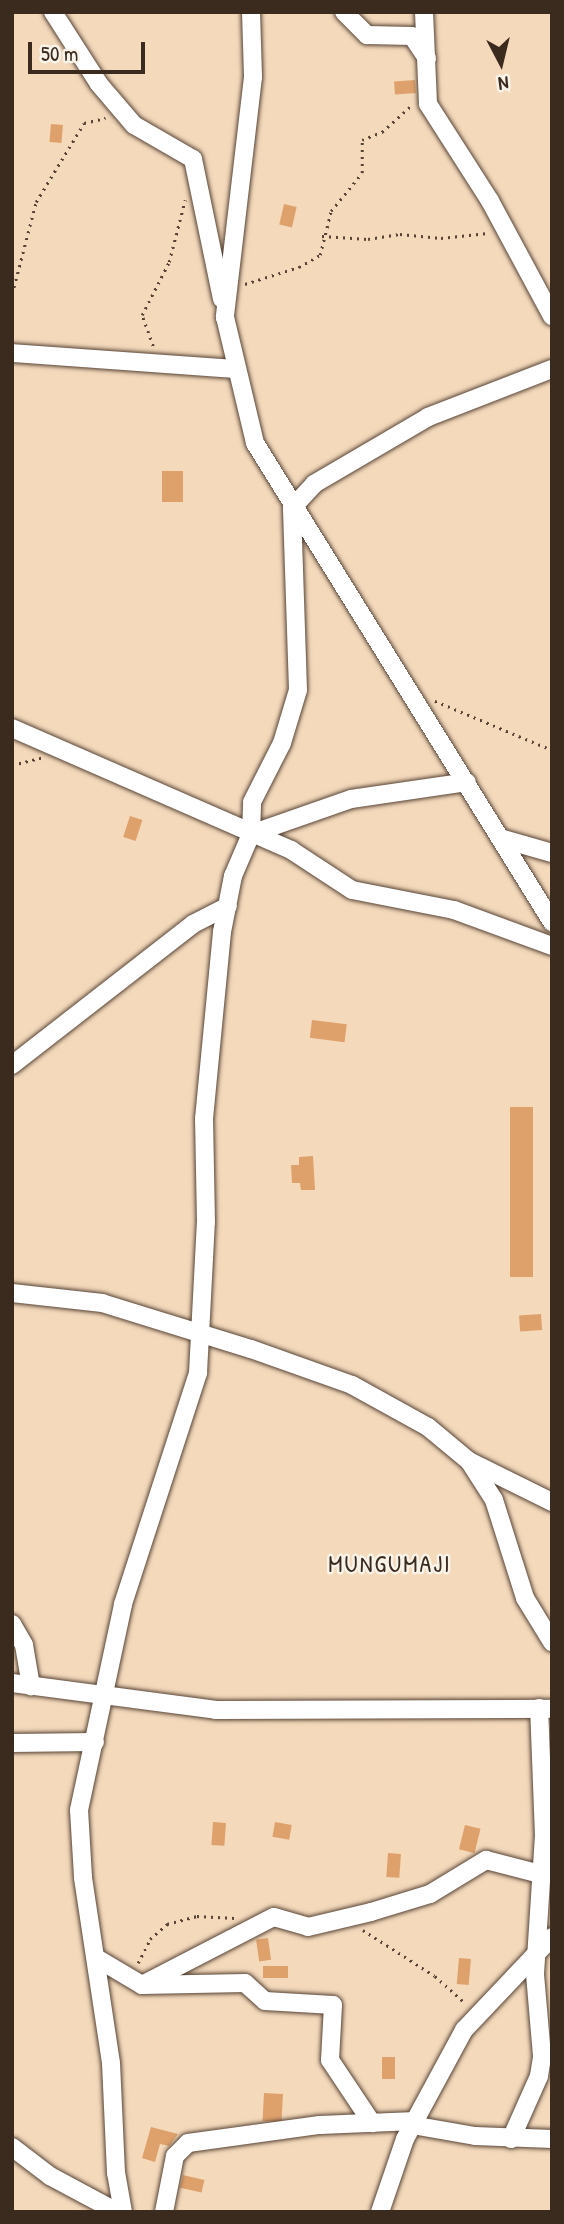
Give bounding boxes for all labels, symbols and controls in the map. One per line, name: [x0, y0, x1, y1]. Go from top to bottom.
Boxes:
scale bar: [32, 28, 149, 72]
north arrow: [466, 28, 536, 98]
text: 50 m: [41, 39, 78, 68]
text: N: [497, 70, 510, 97]
district label: MUNGUMAJI: [329, 1550, 451, 1578]

